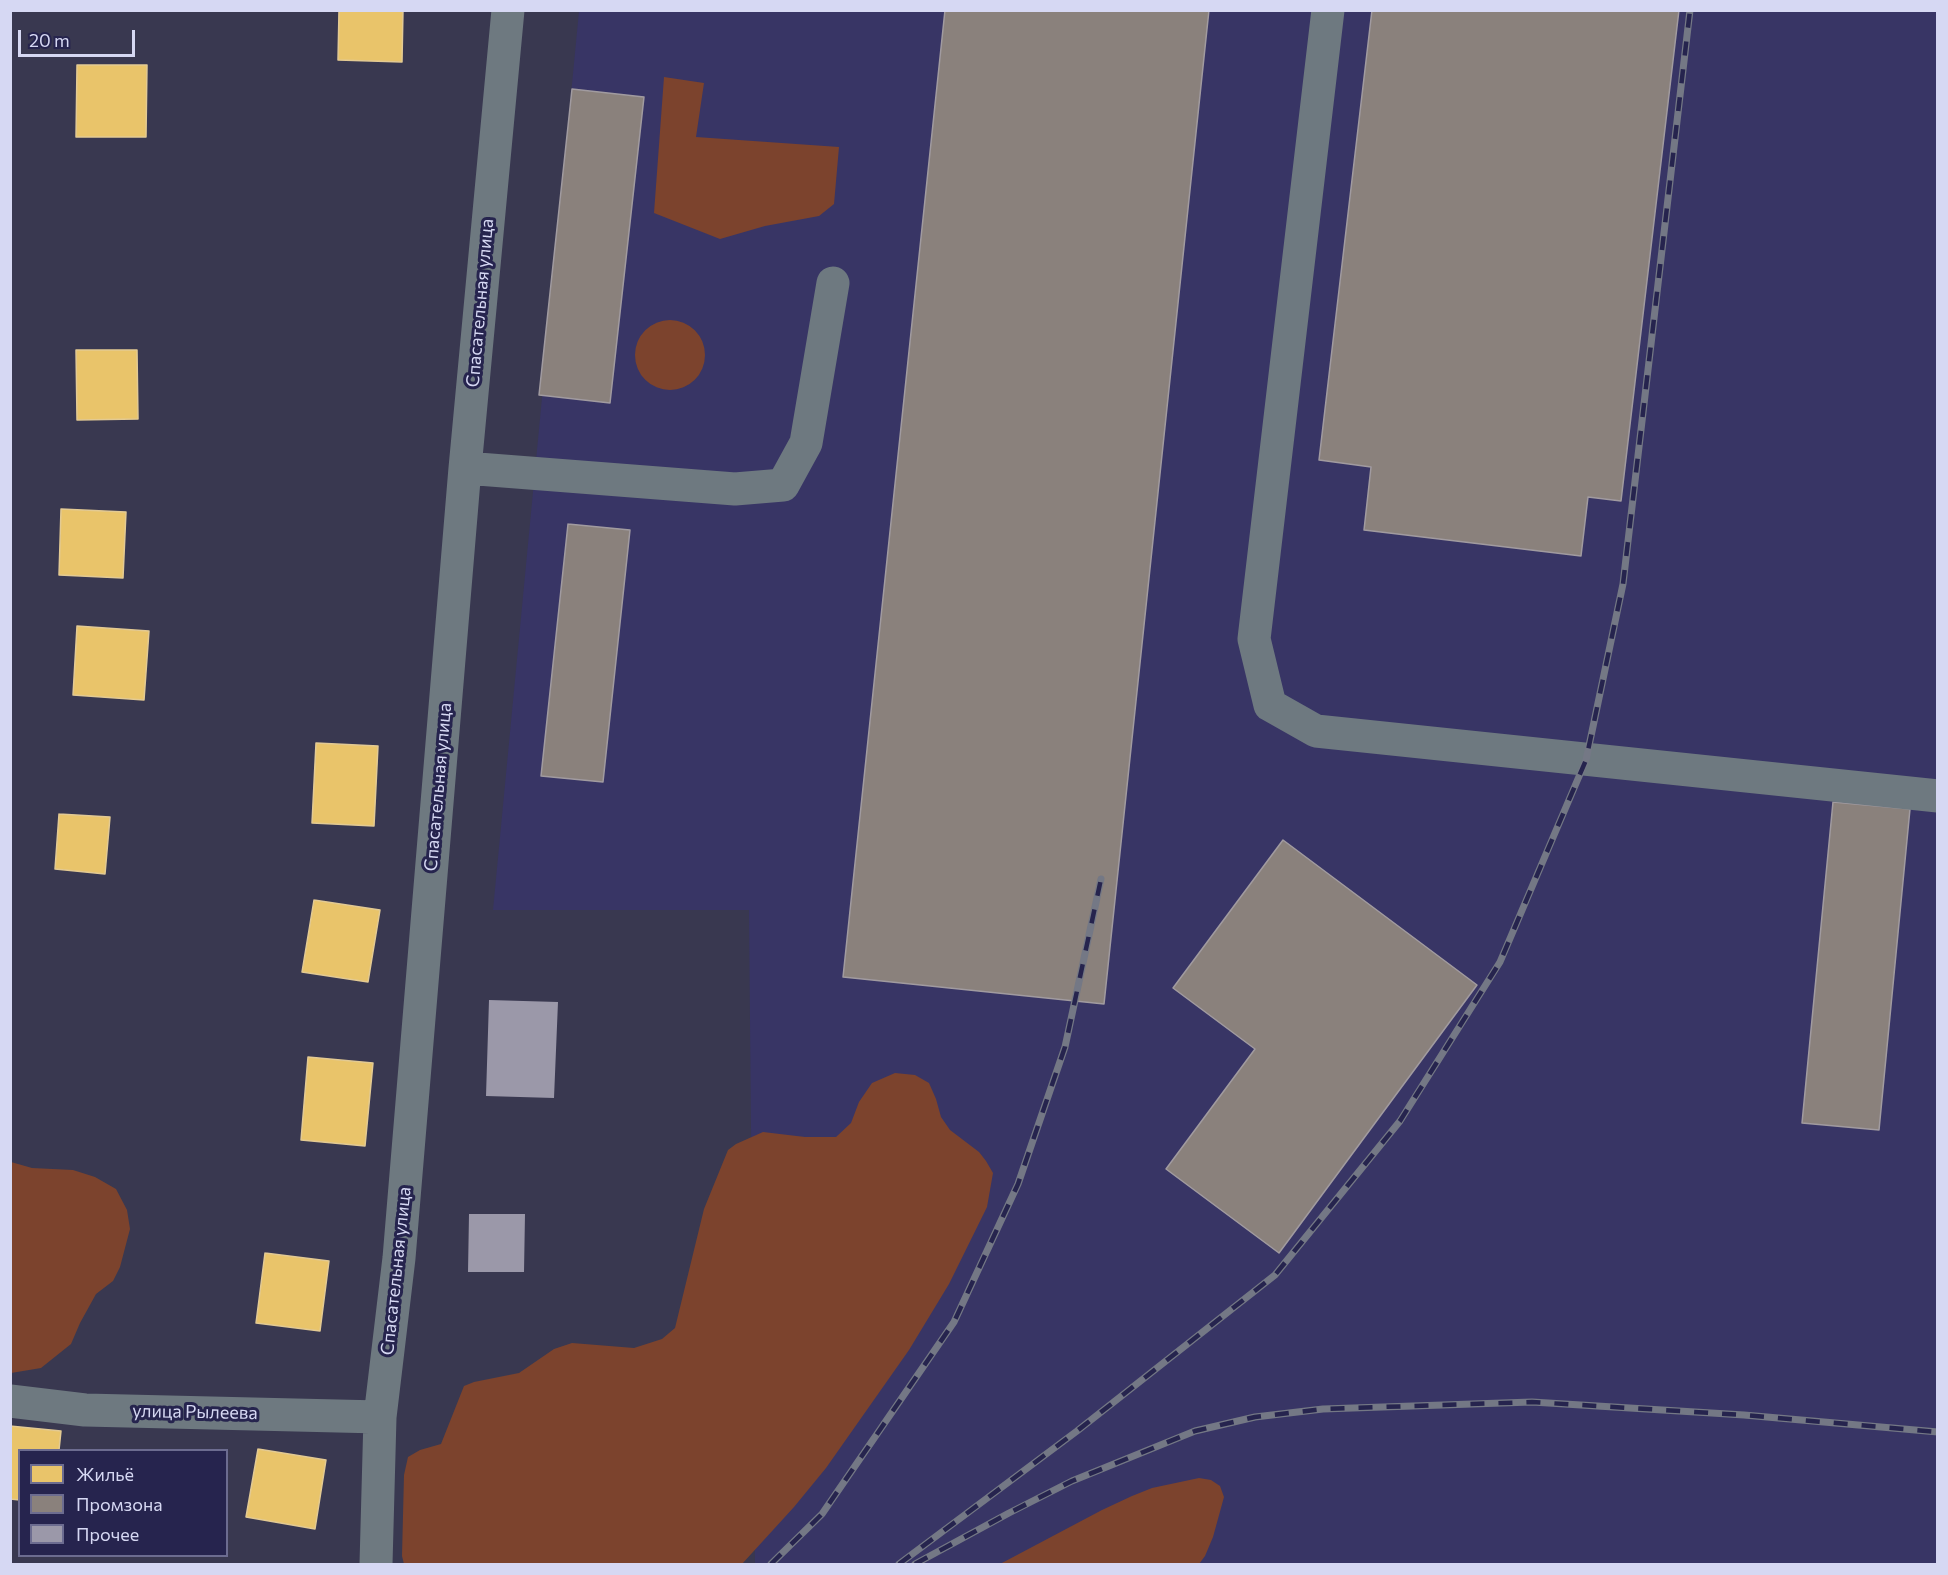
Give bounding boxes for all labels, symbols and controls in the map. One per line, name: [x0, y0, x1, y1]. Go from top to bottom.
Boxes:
scale bar: [21, 18, 138, 56]
text: 20 m: [29, 29, 70, 51]
street label: Спасательная улица: [462, 218, 498, 388]
street label: Спасательная улица: [420, 702, 456, 872]
street label: Спасательная улица: [376, 1186, 416, 1356]
street label: улица Рылеева: [132, 1400, 258, 1424]
legend: [18, 1449, 228, 1557]
text: Жильё: [76, 1463, 134, 1485]
text: Промзона: [76, 1493, 163, 1515]
text: Прочее: [76, 1523, 139, 1545]

